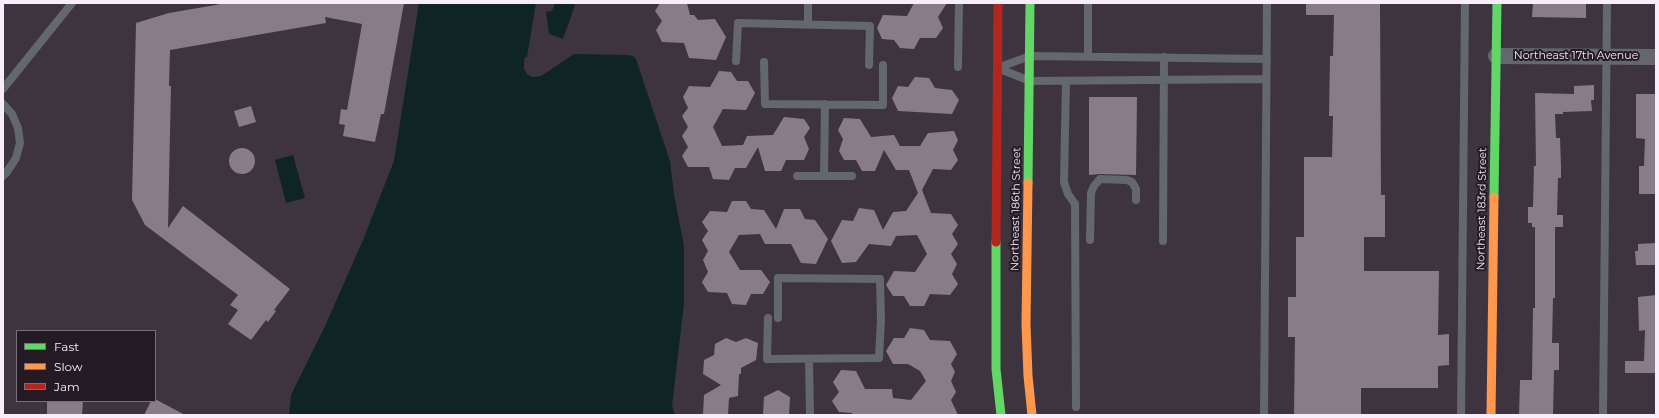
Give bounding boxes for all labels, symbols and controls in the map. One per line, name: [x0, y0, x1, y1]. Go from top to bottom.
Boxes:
street label: Northeast 17th Avenue: [1514, 49, 1638, 63]
street label: Northeast 186th Street: [1008, 147, 1024, 271]
street label: Northeast 183rd Street: [1474, 147, 1490, 271]
legend: [16, 330, 156, 402]
text: Fast: [54, 339, 79, 354]
text: Slow: [54, 359, 83, 374]
text: Jam: [54, 379, 80, 394]

